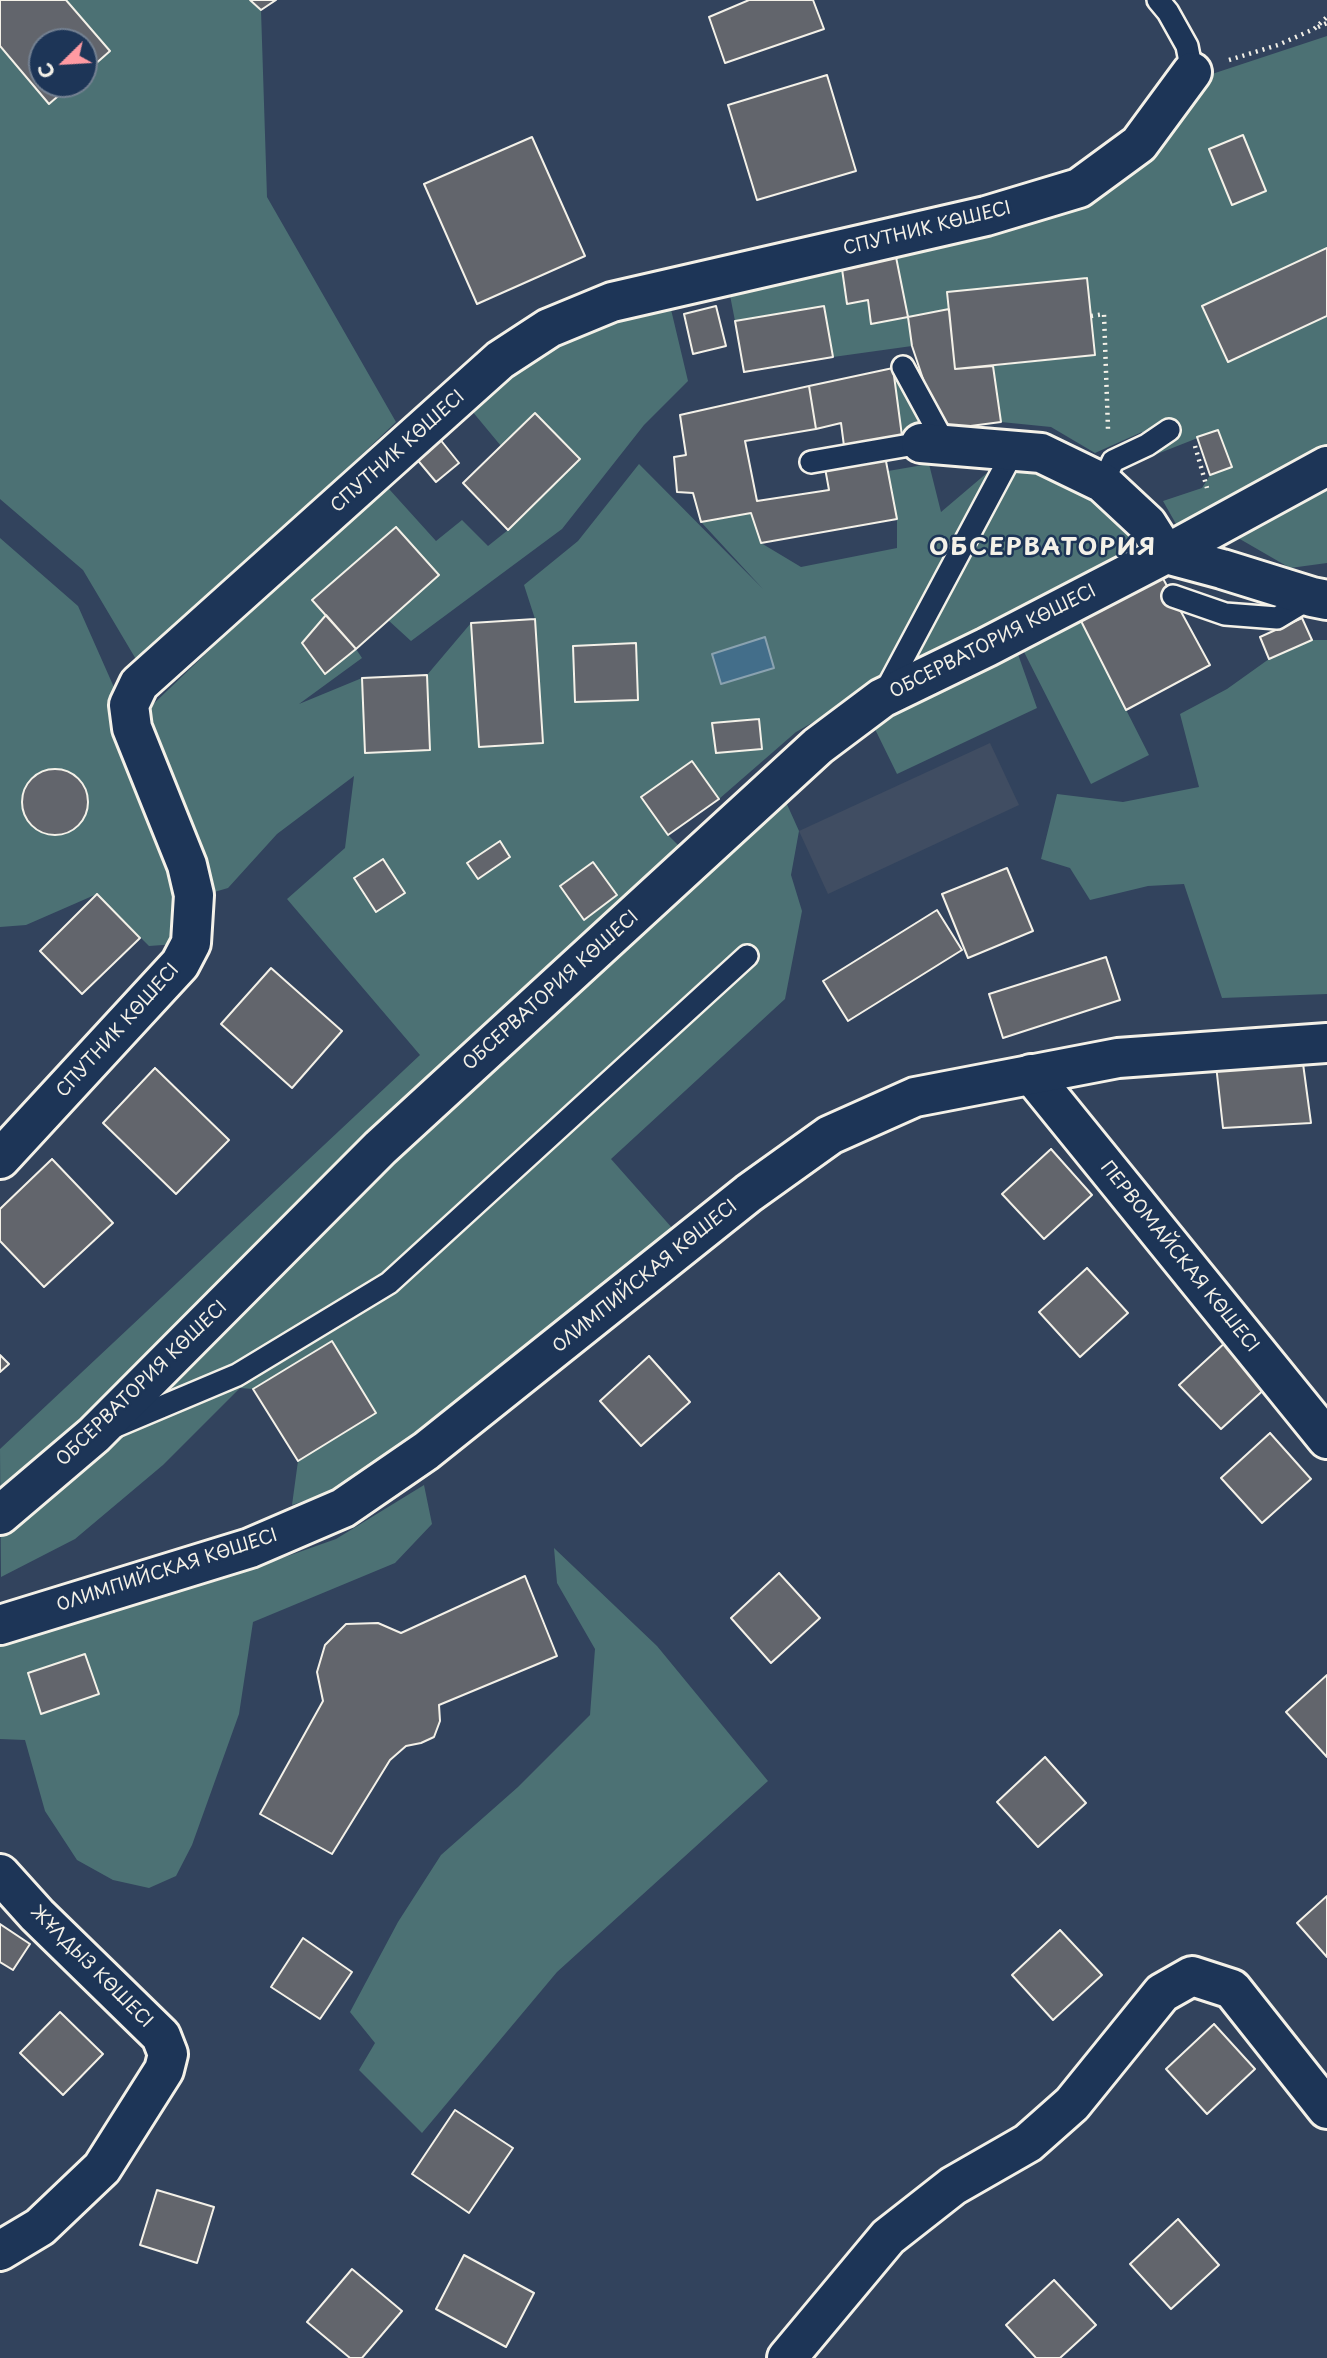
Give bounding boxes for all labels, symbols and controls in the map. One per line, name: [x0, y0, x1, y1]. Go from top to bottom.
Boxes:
north arrow: [28, 28, 98, 98]
text: С: [30, 59, 61, 83]
street label: СПУТНИК КӨШЕСІ: [841, 198, 1013, 260]
street label: СПУТНИК КӨШЕСІ: [327, 386, 469, 518]
district label: ОБСЕРВАТОРИЯ: [932, 534, 1154, 562]
street label: ОБСЕРВАТОРИЯ КӨШЕСІ: [886, 581, 1100, 703]
street label: ОБСЕРВАТОРИЯ КӨШЕСІ: [459, 907, 643, 1075]
street label: СПУТНИК КӨШЕСІ: [52, 960, 184, 1102]
street label: ПЕРВОМАЙСКАЯ КӨШЕСІ: [1095, 1157, 1263, 1357]
street label: ОЛИМПИЙСКАЯ КӨШЕСІ: [549, 1196, 741, 1358]
street label: ОБСЕРВАТОРИЯ КӨШЕСІ: [52, 1297, 232, 1471]
street label: ОЛИМПИЙСКАЯ КӨШЕСІ: [54, 1525, 280, 1617]
street label: ЖҰЛДЫЗ КӨШЕСІ: [26, 1902, 156, 2032]

